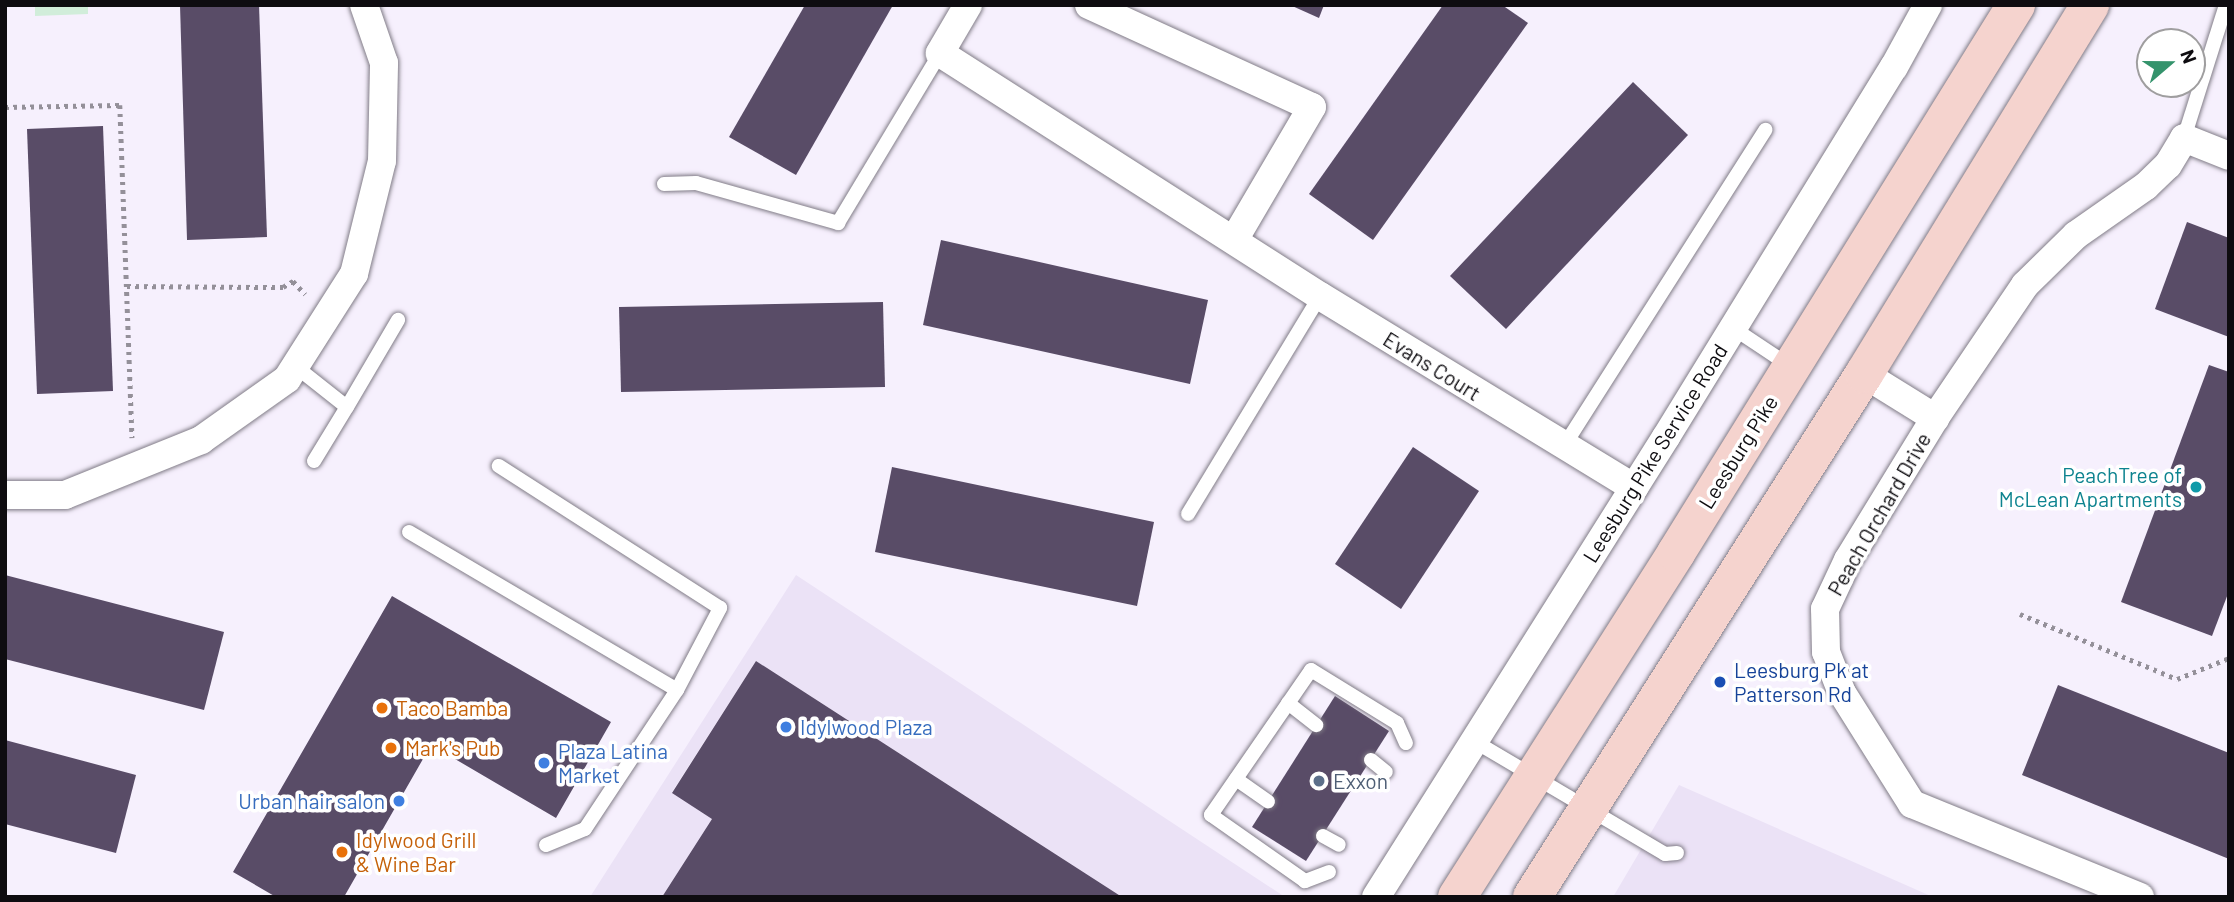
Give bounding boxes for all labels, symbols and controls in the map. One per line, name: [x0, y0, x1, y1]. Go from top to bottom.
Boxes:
north arrow: [2136, 28, 2206, 98]
text: N: [2176, 46, 2202, 66]
street label: Evans Court: [1379, 326, 1485, 406]
street label: Leesburg Pike Service Road: [1577, 339, 1733, 567]
street label: Leesburg Pike: [1693, 391, 1783, 513]
street label: Peach Orchard Drive: [1822, 428, 1936, 600]
place label: PeachTree of McLean Apartments: [1999, 462, 2182, 512]
marker: PeachTree of McLean Apartments: [2188, 479, 2204, 495]
place label: Leesburg Pk at Patterson Rd: [1734, 657, 1869, 707]
marker: Leesburg Pk at Patterson Rd: [1712, 674, 1728, 690]
place label: Taco Bamba: [396, 695, 508, 721]
marker: Taco Bamba: [374, 700, 390, 716]
place label: Idylwood Plaza: [800, 714, 933, 740]
marker: Idylwood Plaza: [778, 719, 794, 735]
place label: Mark's Pub: [405, 735, 501, 761]
place label: Plaza Latina Market: [558, 738, 668, 788]
marker: Mark's Pub: [383, 740, 399, 756]
marker: Plaza Latina Market: [536, 755, 552, 771]
place label: Exxon: [1333, 768, 1388, 794]
marker: Exxon: [1311, 773, 1327, 789]
place label: Urban hair salon: [238, 788, 385, 814]
marker: Urban hair salon: [391, 793, 407, 809]
place label: Idylwood Grill & Wine Bar: [356, 827, 476, 877]
marker: Idylwood Grill & Wine Bar: [334, 844, 350, 860]

